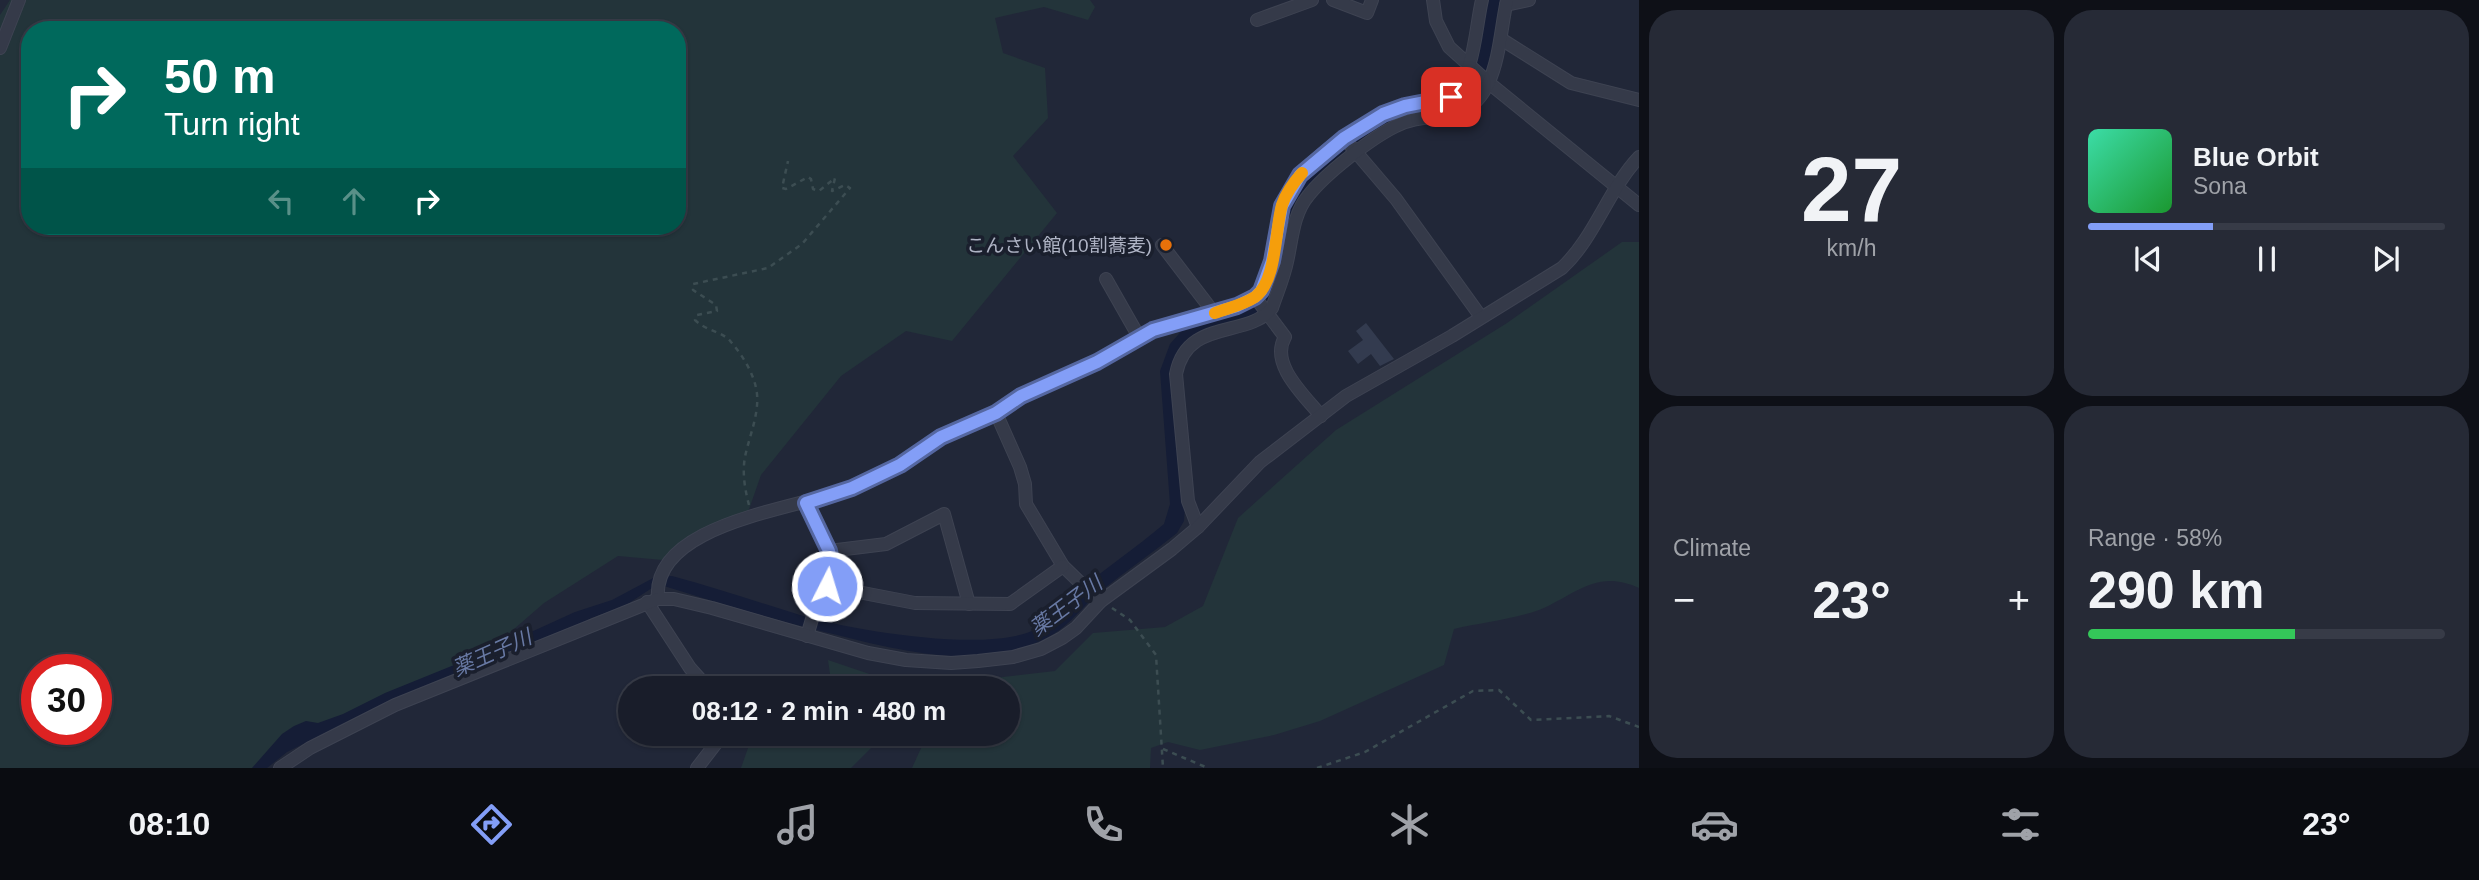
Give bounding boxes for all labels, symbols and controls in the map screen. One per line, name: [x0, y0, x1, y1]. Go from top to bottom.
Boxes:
icon: right: [49, 49, 140, 140]
text: 50 m: [164, 49, 276, 103]
pin: [1421, 67, 1481, 127]
icon: arrive: [1432, 78, 1470, 116]
text: Turn right: [164, 106, 300, 142]
text: 27: [1801, 139, 1902, 240]
text: Blue Orbit: [2193, 142, 2319, 172]
text: Sona: [2193, 173, 2247, 199]
icon: left: [262, 182, 300, 220]
icon: ahead: [335, 182, 373, 220]
icon: right: [408, 182, 446, 220]
place label: こんさい館(10割蕎麦): [966, 235, 1152, 256]
text: km/h: [1827, 235, 1876, 261]
marker: こんさい館(10割蕎麦): [1158, 237, 1174, 253]
icon: previous: [2129, 240, 2167, 278]
icon: pause: [2248, 240, 2286, 278]
icon: next: [2367, 240, 2405, 278]
text: Range · 58%: [2088, 525, 2222, 551]
text: Climate: [1673, 535, 1751, 561]
position arrow: [790, 549, 864, 623]
text: 290 km: [2088, 561, 2264, 619]
water label: 薬王子川: [1025, 570, 1108, 640]
text: 23°: [1812, 571, 1891, 629]
text: −: [1673, 579, 1695, 621]
text: +: [2008, 579, 2030, 621]
water label: 薬王子川: [449, 624, 537, 680]
speed limit sign: 30: [21, 654, 112, 745]
text: 08:12 · 2 min · 480 m: [692, 696, 946, 726]
icon: directions: [467, 800, 516, 849]
icon: music: [773, 800, 822, 849]
icon: phone: [1079, 800, 1128, 849]
icon: climate: [1385, 800, 1434, 849]
icon: car: [1690, 800, 1739, 849]
icon: filters: [1996, 800, 2045, 849]
text: 08:10: [128, 806, 210, 842]
text: 23°: [2302, 806, 2351, 842]

